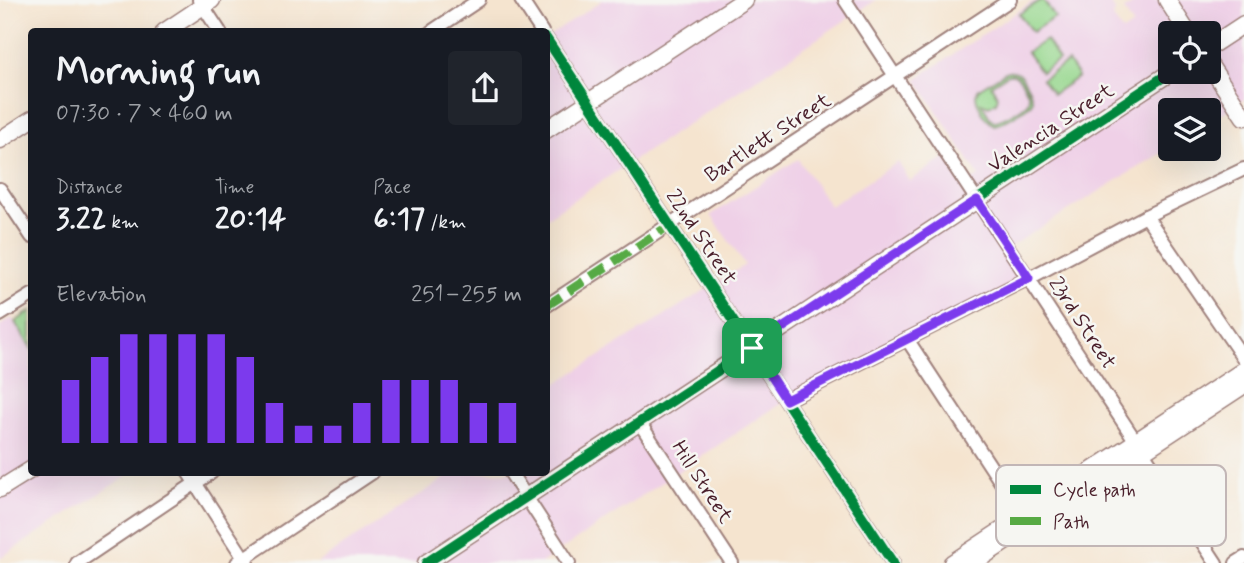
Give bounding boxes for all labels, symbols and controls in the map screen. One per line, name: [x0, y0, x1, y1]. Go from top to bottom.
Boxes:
map controls: [1158, 21, 1221, 161]
button: locate: [1158, 21, 1221, 84]
text: Morning run: [56, 48, 261, 97]
button: share: [448, 51, 522, 125]
street label: Valencia Street: [982, 76, 1120, 179]
street label: Bartlett Street: [699, 86, 837, 189]
button: layers: [1158, 98, 1221, 161]
text: 07:30 · 7 × 460 m: [56, 99, 233, 129]
text: Distance: [56, 175, 123, 200]
text: Time: [215, 175, 254, 200]
text: Pace: [373, 175, 411, 200]
street label: 22nd Street: [659, 184, 743, 290]
text: 3.22: [56, 200, 106, 239]
text: 20:14: [215, 200, 286, 239]
text: 6:17: [373, 200, 425, 239]
text: km: [106, 210, 139, 235]
text: /km: [425, 210, 466, 235]
street label: 23rd Street: [1042, 271, 1122, 375]
text: Elevation: [56, 280, 147, 310]
text: 251–255 m: [411, 280, 522, 310]
pin: [722, 318, 782, 378]
icon: arrive: [733, 329, 771, 367]
street label: Hill Street: [665, 435, 740, 529]
legend: [996, 465, 1226, 546]
text: Cycle path: [1053, 478, 1136, 503]
text: Path: [1053, 510, 1090, 535]

